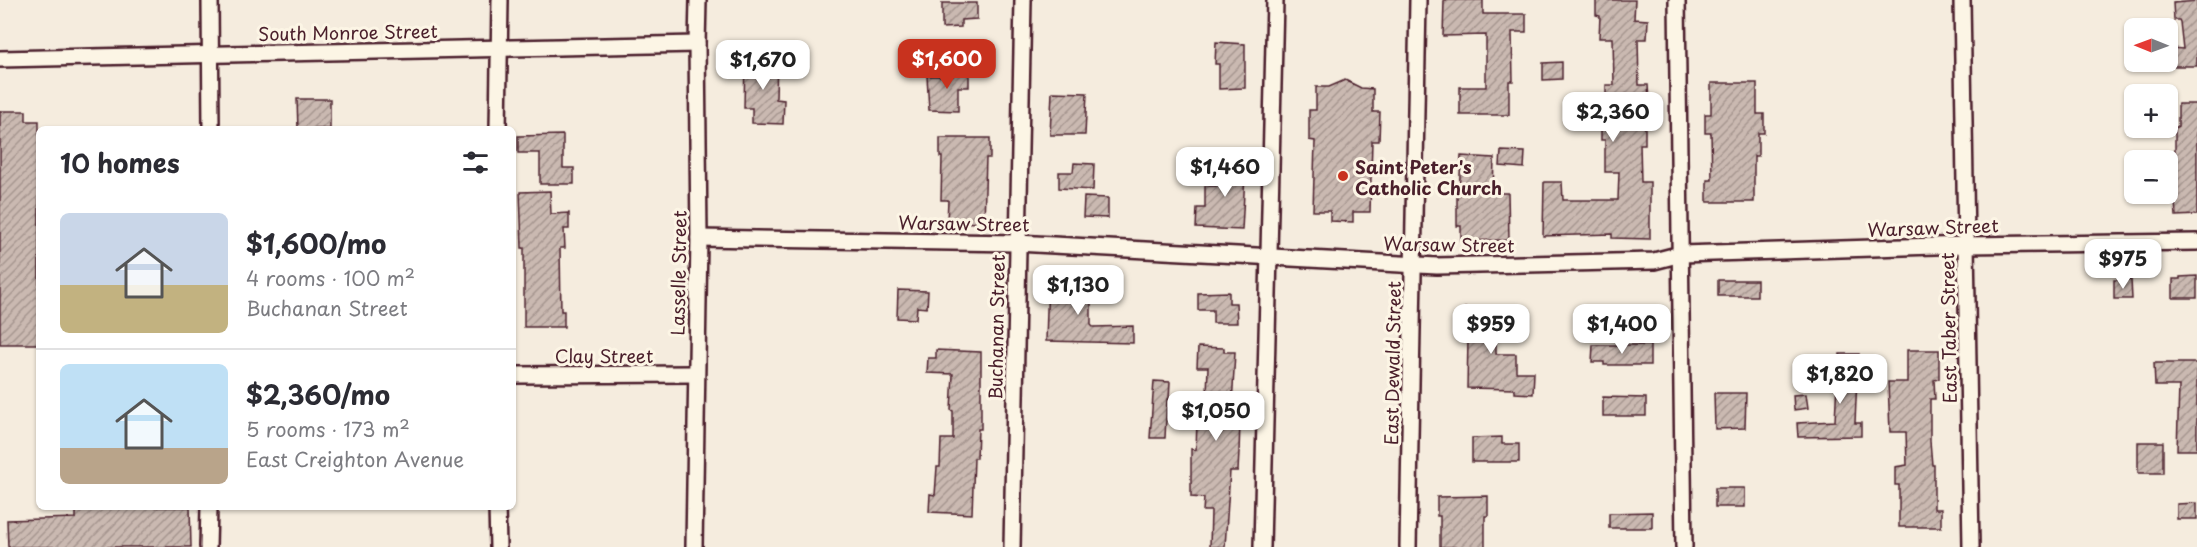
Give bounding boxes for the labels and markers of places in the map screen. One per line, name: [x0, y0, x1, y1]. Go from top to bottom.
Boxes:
pin: $1,600: [898, 39, 996, 90]
pin: $1,670: [714, 40, 812, 91]
pin: $2,360: [1564, 92, 1662, 143]
pin: $1,460: [1176, 147, 1274, 198]
place label: Saint Peter's Catholic Church: [1355, 153, 1502, 201]
marker: Saint Peter's Catholic Church: [1336, 169, 1350, 183]
pin: $975: [2087, 239, 2159, 290]
pin: $1,130: [1029, 265, 1127, 316]
pin: $959: [1455, 304, 1527, 355]
pin: $1,400: [1573, 304, 1671, 355]
pin: $1,820: [1791, 354, 1889, 405]
pin: $1,050: [1167, 391, 1265, 442]

